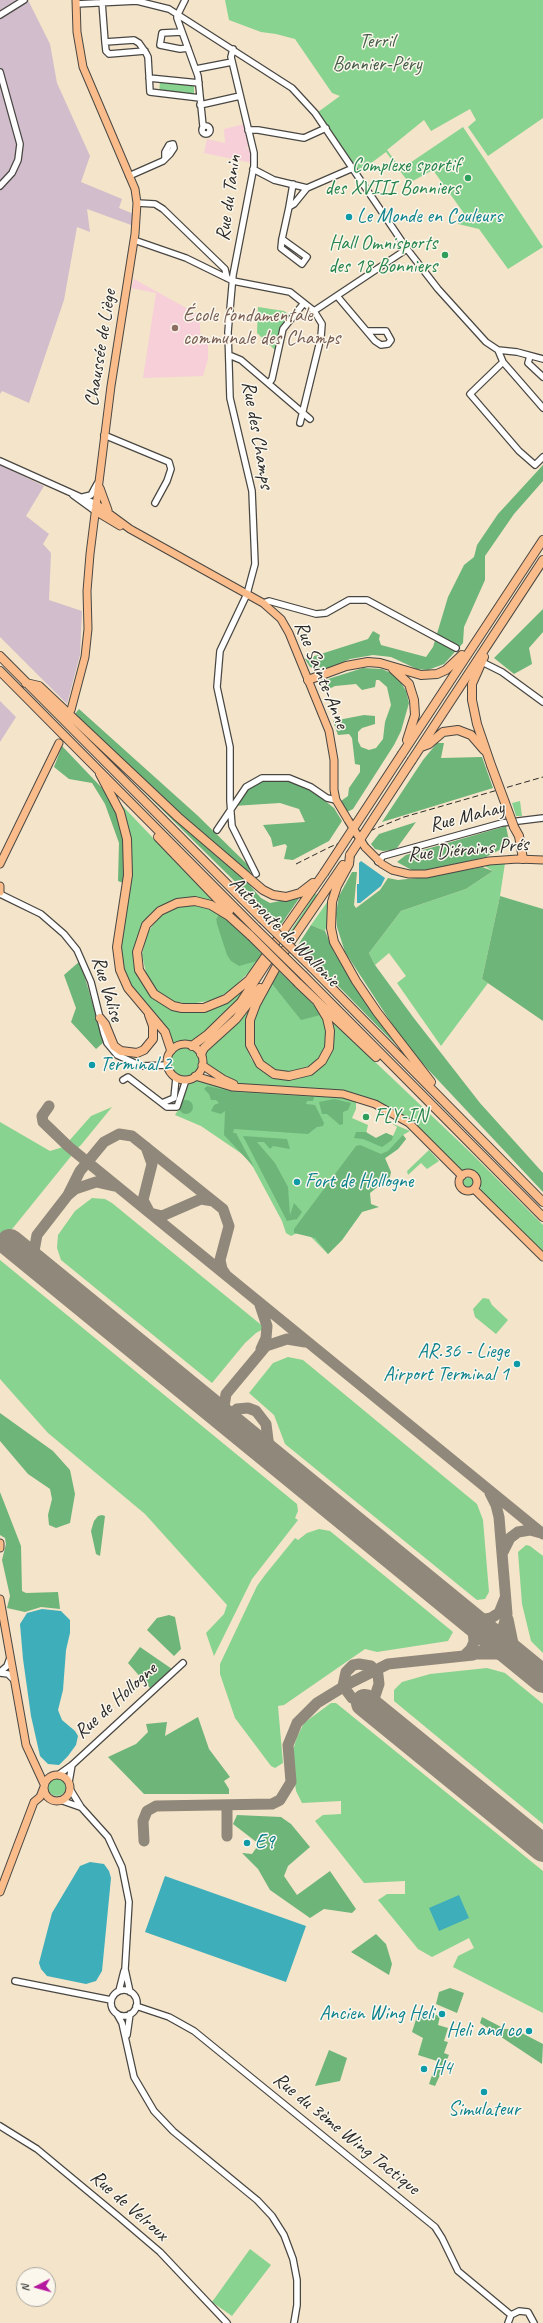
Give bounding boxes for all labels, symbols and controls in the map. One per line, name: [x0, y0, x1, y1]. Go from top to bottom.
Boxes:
park label: Terril Bonnier-Péry: [332, 30, 422, 77]
street label: Rue du Tanin: [211, 153, 247, 243]
place label: Complexe sportif des XVIII Bonniers: [325, 154, 460, 201]
marker: Complexe sportif des XVIII Bonniers: [463, 173, 473, 183]
place label: Le Monde en Couleurs: [357, 205, 502, 229]
marker: Le Monde en Couleurs: [344, 212, 354, 222]
place label: Hall Omnisports des 18 Bonniers: [328, 232, 437, 279]
marker: Hall Omnisports des 18 Bonniers: [440, 250, 450, 260]
street label: Chaussée de Liège: [80, 288, 122, 408]
place label: École fondamentale communale des Champs: [183, 304, 340, 351]
marker: École fondamentale communale des Champs: [170, 323, 180, 333]
street label: Rue des Champs: [236, 379, 278, 491]
street label: Rue Sainte-Anne: [289, 618, 353, 732]
street label: Rue Mahay: [427, 796, 507, 838]
street label: Rue Diérains Prés: [407, 833, 529, 867]
street label: Autoroute de Wallonie: [224, 872, 344, 992]
street label: Rue Valise: [86, 954, 128, 1024]
place label: Terminal 2: [100, 1053, 171, 1077]
marker: Terminal 2: [87, 1060, 97, 1070]
place label: FLY-IN: [374, 1105, 427, 1129]
marker: FLY-IN: [361, 1112, 371, 1122]
place label: Fort de Hollogne: [305, 1170, 413, 1194]
marker: Fort de Hollogne: [292, 1177, 302, 1187]
place label: AR.36 - Liege Airport Terminal 1: [383, 1340, 509, 1387]
marker: AR.36 - Liege Airport Terminal 1: [512, 1359, 522, 1369]
street label: Rue de Hollogne: [70, 1658, 162, 1744]
place label: E9: [255, 1831, 275, 1855]
marker: E9: [242, 1838, 252, 1848]
place label: Ancien Wing Heli: [319, 2002, 434, 2026]
marker: Ancien Wing Heli: [437, 2009, 447, 2019]
place label: Heli and co: [446, 2019, 521, 2043]
marker: Heli and co: [524, 2026, 534, 2036]
place label: H4: [432, 2057, 452, 2081]
marker: H4: [419, 2064, 429, 2074]
street label: Rue du 3ème Wing Tactique: [268, 2068, 424, 2200]
marker: Simulateur: [479, 2087, 489, 2097]
place label: Simulateur: [448, 2098, 520, 2122]
street label: Rue de Velroux: [85, 2165, 173, 2247]
north arrow: [16, 2267, 56, 2307]
text: N: [18, 2284, 32, 2292]

